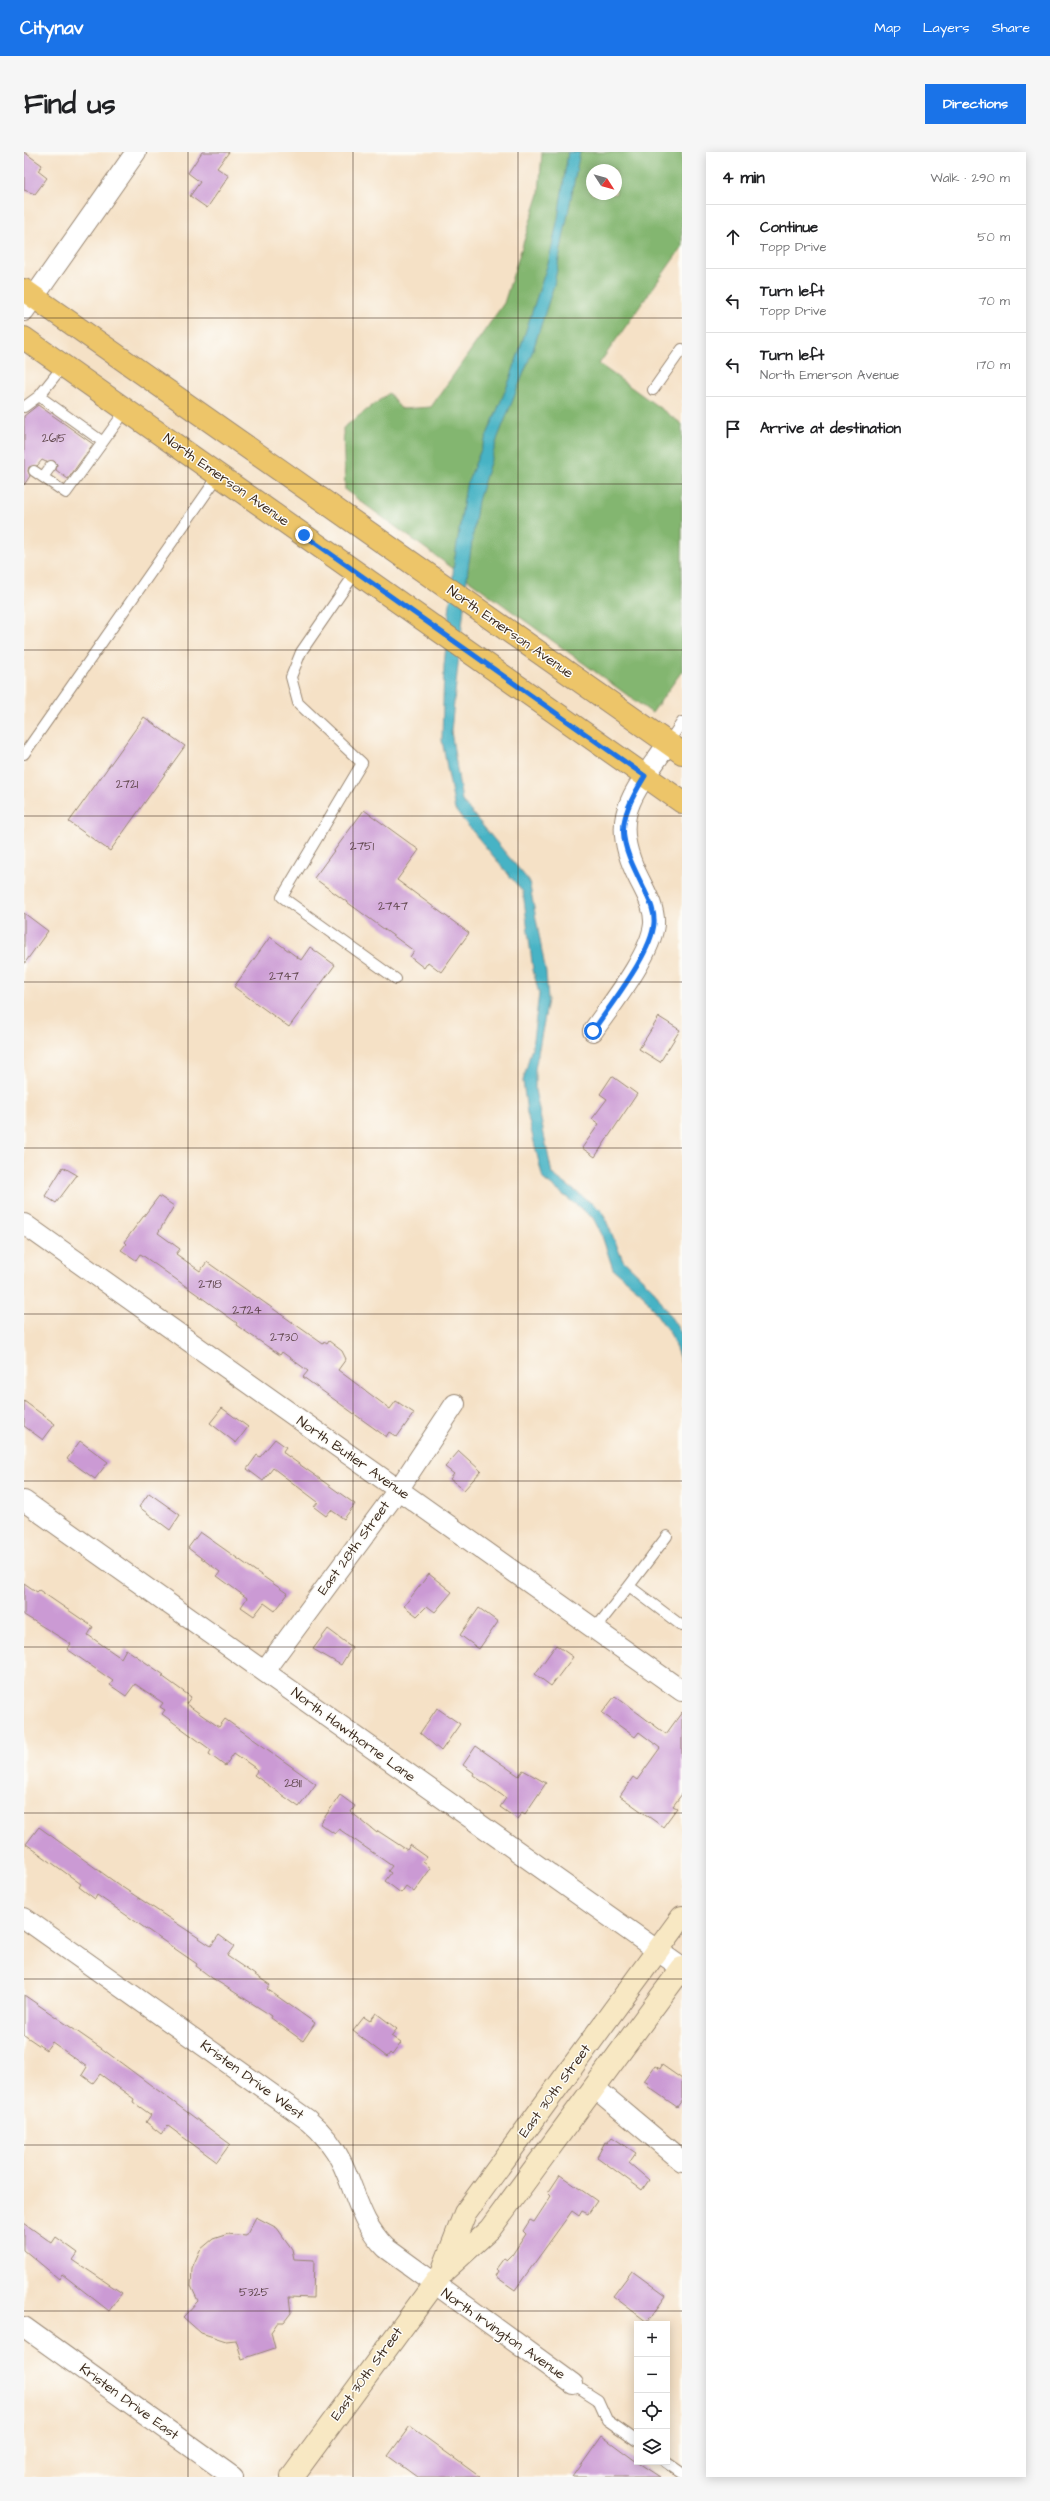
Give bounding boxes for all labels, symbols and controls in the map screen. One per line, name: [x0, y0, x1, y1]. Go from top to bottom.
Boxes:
text: Citynav: [20, 15, 83, 42]
text: Map: [874, 18, 901, 38]
text: Layers: [923, 18, 970, 38]
text: Share: [992, 18, 1030, 38]
button: Directions: [925, 84, 1026, 124]
text: Find us: [24, 85, 115, 124]
north arrow: [586, 164, 622, 200]
text: 4 min: [722, 166, 765, 190]
text: Walk · 290 m: [931, 169, 1010, 187]
text: Continue: [760, 217, 818, 238]
icon: ahead: [722, 226, 744, 248]
text: 50 m: [977, 228, 1010, 246]
text: Topp Drive: [760, 238, 826, 256]
text: Turn left: [760, 281, 824, 302]
icon: left: [722, 290, 744, 312]
text: 70 m: [978, 292, 1010, 310]
text: Topp Drive: [760, 302, 826, 320]
text: Turn left: [760, 345, 824, 366]
icon: left: [722, 354, 744, 376]
text: 170 m: [977, 356, 1010, 374]
text: North Emerson Avenue: [760, 366, 899, 384]
icon: arrive: [722, 418, 744, 440]
text: Arrive at destination: [760, 418, 901, 439]
street label: North Emerson Avenue: [159, 429, 294, 531]
house number: 2615: [42, 430, 67, 447]
route end: [295, 526, 313, 544]
street label: North Emerson Avenue: [443, 581, 578, 683]
house number: 2721: [116, 776, 139, 793]
house number: 2751: [350, 838, 375, 855]
house number: 2747: [378, 898, 409, 915]
house number: 2747: [269, 968, 300, 985]
route start: [584, 1022, 602, 1040]
house number: 2718: [198, 1276, 222, 1293]
house number: 2724: [232, 1302, 262, 1319]
house number: 2730: [270, 1329, 298, 1346]
street label: North Butler Avenue: [292, 1411, 414, 1505]
street label: East 28th Street: [313, 1496, 395, 1599]
street label: North Hawthorne Lane: [287, 1683, 420, 1787]
house number: 2811: [284, 1775, 302, 1792]
street label: Kristen Drive West: [196, 2035, 308, 2125]
street label: East 30th Street: [514, 2040, 596, 2142]
street label: North Irvington Avenue: [437, 2283, 570, 2385]
house number: 5325: [239, 2284, 269, 2301]
map controls: [634, 2321, 670, 2465]
button: +: [634, 2321, 670, 2357]
street label: East 30th Street: [326, 2323, 408, 2425]
button: −: [634, 2357, 670, 2393]
street label: Kristen Drive East: [75, 2359, 183, 2445]
button: locate: [634, 2393, 670, 2429]
button: layers: [634, 2429, 670, 2465]

